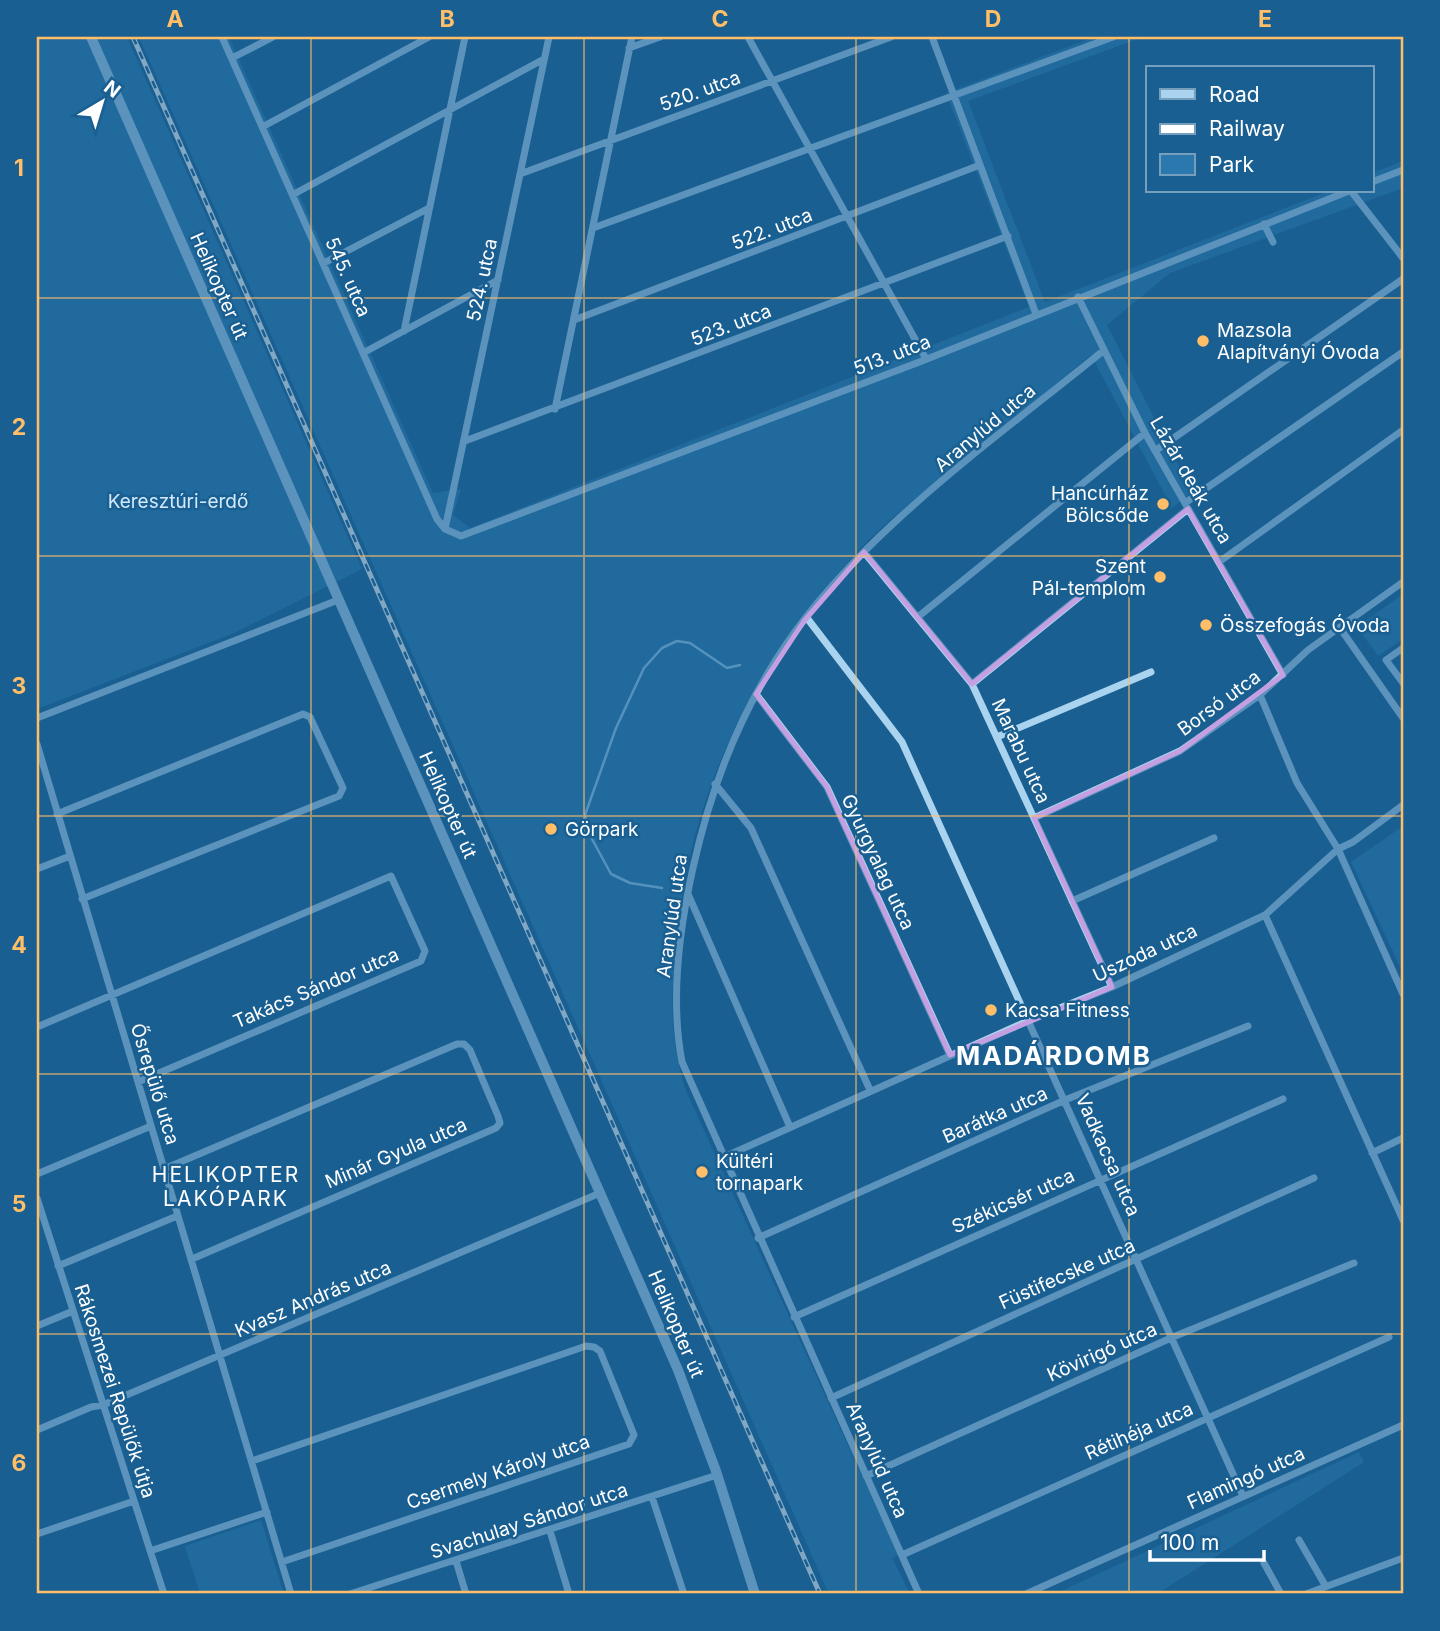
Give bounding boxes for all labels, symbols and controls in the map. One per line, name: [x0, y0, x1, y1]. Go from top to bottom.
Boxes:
text: A: [166, 5, 184, 33]
text: B: [439, 5, 455, 33]
text: C: [711, 5, 729, 33]
text: D: [985, 5, 1001, 33]
text: E: [1258, 5, 1272, 33]
north arrow: [66, 66, 136, 136]
street label: 520. utca: [656, 66, 744, 116]
legend: [1146, 66, 1374, 192]
text: N: [99, 75, 125, 103]
text: Road: [1209, 82, 1260, 107]
text: Railway: [1209, 116, 1285, 141]
text: Park: [1209, 152, 1254, 177]
text: 1: [14, 154, 24, 182]
street label: 522. utca: [728, 203, 816, 255]
street label: Helikopter út: [185, 229, 253, 343]
street label: 545. utca: [320, 234, 376, 320]
street label: 524. utca: [462, 236, 502, 324]
street label: 523. utca: [688, 299, 774, 351]
place label: Mazsola Alapítványi Óvoda: [1217, 319, 1380, 364]
street label: 513. utca: [850, 330, 934, 380]
marker: Mazsola Alapítványi Óvoda: [1195, 333, 1211, 349]
street label: Aranylúd utca: [930, 379, 1040, 477]
street label: Lázár deák utca: [1145, 412, 1237, 548]
text: 2: [12, 413, 26, 441]
place label: Hancúrház Bölcsőde: [1051, 482, 1149, 527]
park label: Keresztúri-erdő: [108, 490, 248, 513]
marker: Hancúrház Bölcsőde: [1155, 496, 1171, 512]
place label: Szent Pál-templom: [1032, 555, 1146, 600]
marker: Szent Pál-templom: [1152, 569, 1168, 585]
place label: Összefogás Óvoda: [1220, 614, 1390, 637]
marker: Összefogás Óvoda: [1198, 617, 1214, 633]
street label: Borsó utca: [1173, 665, 1265, 741]
text: 3: [12, 672, 26, 700]
street label: Marabu utca: [987, 695, 1055, 807]
street label: Helikopter út: [414, 748, 482, 862]
street label: Gyurgyalag utca: [836, 790, 920, 934]
place label: Görpark: [565, 818, 639, 841]
marker: Görpark: [543, 821, 559, 837]
street label: Aranylúd utca: [652, 853, 692, 979]
street label: Uszoda utca: [1089, 919, 1201, 987]
text: 4: [11, 931, 27, 959]
street label: Takács Sándor utca: [230, 943, 402, 1033]
place label: Kacsa Fitness: [1005, 999, 1130, 1022]
marker: Kacsa Fitness: [983, 1002, 999, 1018]
street label: Ősrepülő utca: [126, 1021, 184, 1147]
district label: MADÁRDOMB: [956, 1040, 1152, 1071]
street label: Barátka utca: [939, 1082, 1051, 1148]
street label: Vadkacsa utca: [1071, 1090, 1145, 1220]
street label: Minár Gyula utca: [322, 1113, 470, 1193]
place label: Kültéri tornapark: [716, 1150, 804, 1195]
district label: HELIKOPTER LAKÓPARK: [152, 1162, 300, 1211]
marker: Kültéri tornapark: [694, 1164, 710, 1180]
street label: Székicsér utca: [948, 1164, 1078, 1238]
text: 5: [12, 1190, 26, 1218]
street label: Füstifecske utca: [995, 1234, 1139, 1314]
street label: Kvasz András utca: [232, 1256, 394, 1342]
street label: Helikopter út: [643, 1267, 709, 1381]
street label: Rákosmezei Repülők útja: [70, 1281, 160, 1501]
street label: Kövirigó utca: [1044, 1318, 1160, 1386]
street label: Rétihéja utca: [1081, 1397, 1197, 1465]
street label: Aranylúd utca: [841, 1398, 913, 1522]
street label: Csermely Károly utca: [403, 1430, 593, 1514]
street label: Flamingó utca: [1184, 1442, 1308, 1514]
text: 6: [12, 1449, 26, 1477]
street label: Svachulay Sándor utca: [427, 1478, 631, 1564]
scale bar: [1150, 1519, 1263, 1563]
text: 100 m: [1160, 1530, 1219, 1555]

